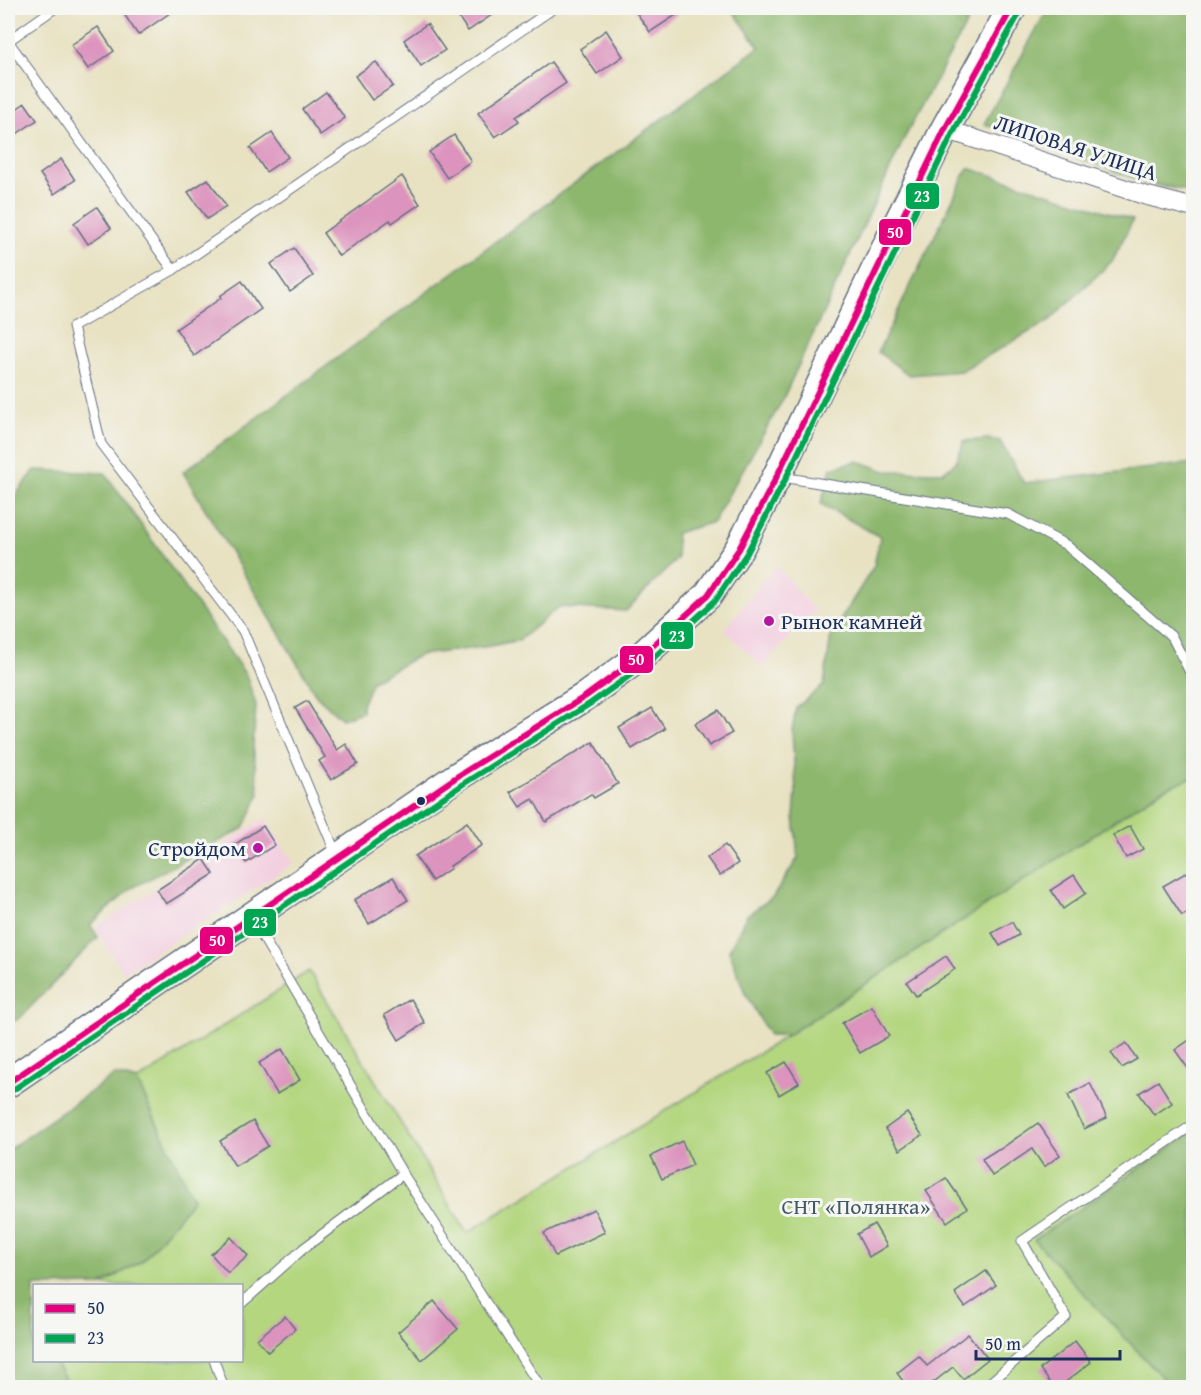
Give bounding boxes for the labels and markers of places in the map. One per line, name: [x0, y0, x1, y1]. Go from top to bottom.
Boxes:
place label: Рынок камней: [781, 605, 922, 637]
marker: Рынок камней: [762, 614, 776, 628]
unlabelled marker: [415, 795, 427, 807]
place label: Стройдом: [148, 832, 246, 864]
marker: Стройдом: [251, 841, 265, 855]

